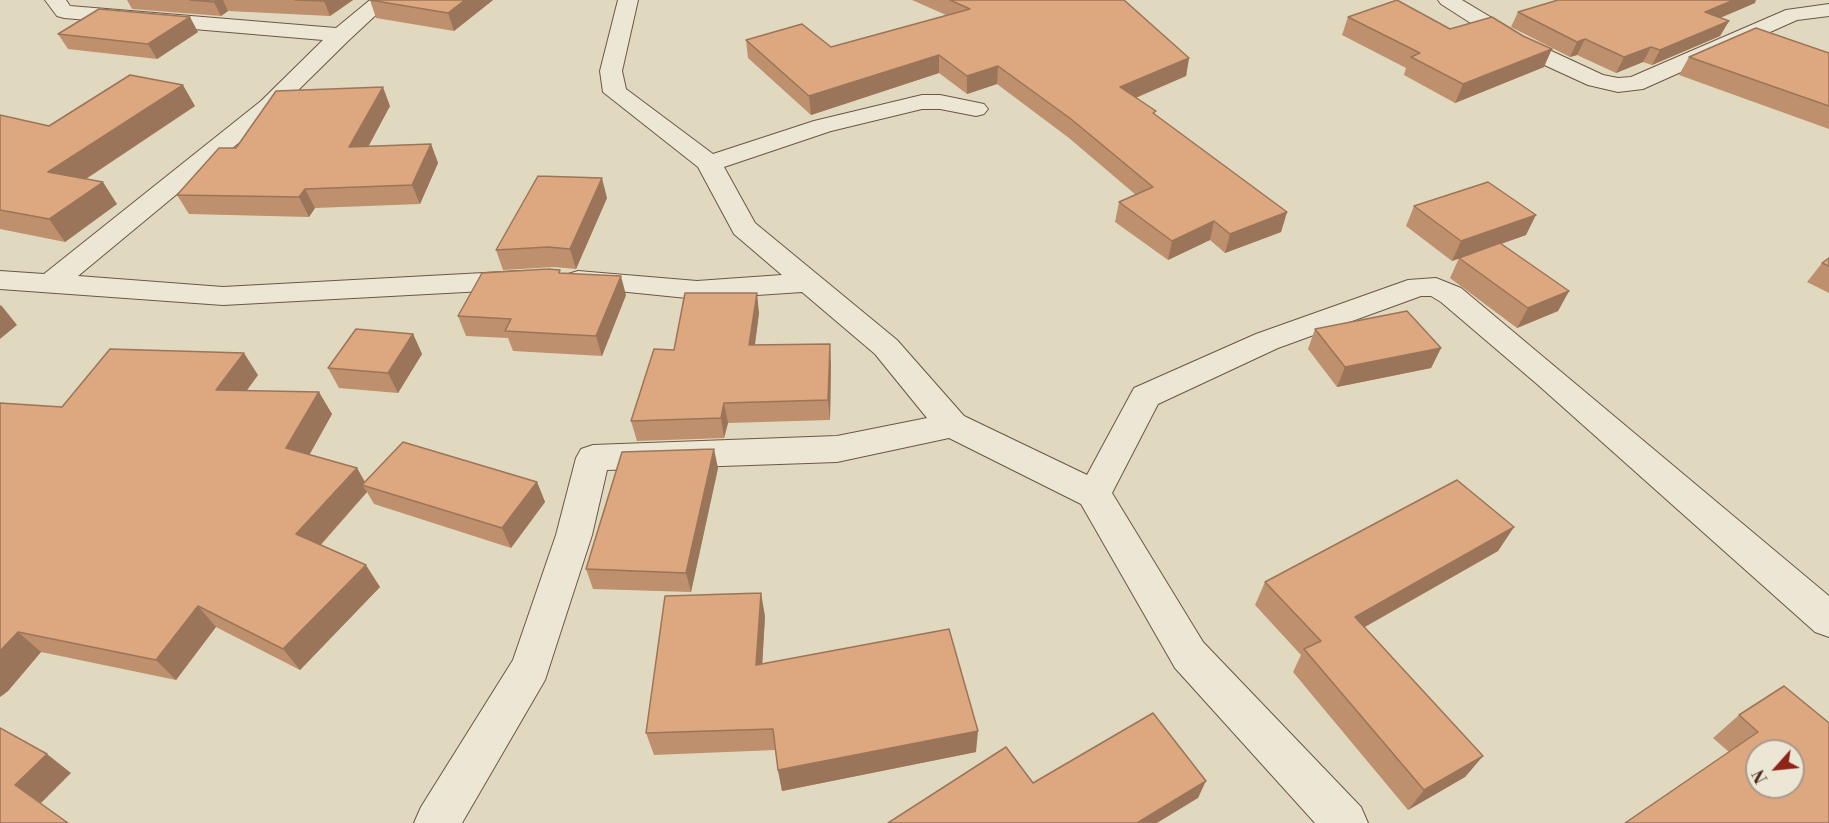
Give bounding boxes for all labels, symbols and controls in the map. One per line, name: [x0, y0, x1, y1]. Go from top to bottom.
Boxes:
north arrow: [1745, 739, 1805, 799]
text: N: [1749, 766, 1773, 786]

